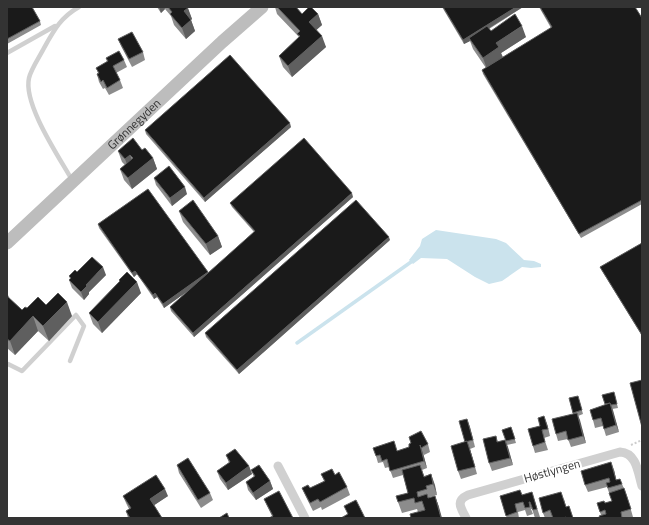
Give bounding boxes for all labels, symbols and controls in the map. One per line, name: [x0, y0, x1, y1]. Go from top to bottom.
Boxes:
street label: Grønnegyden: [103, 94, 165, 154]
street label: Høstlyngen: [521, 453, 582, 488]

